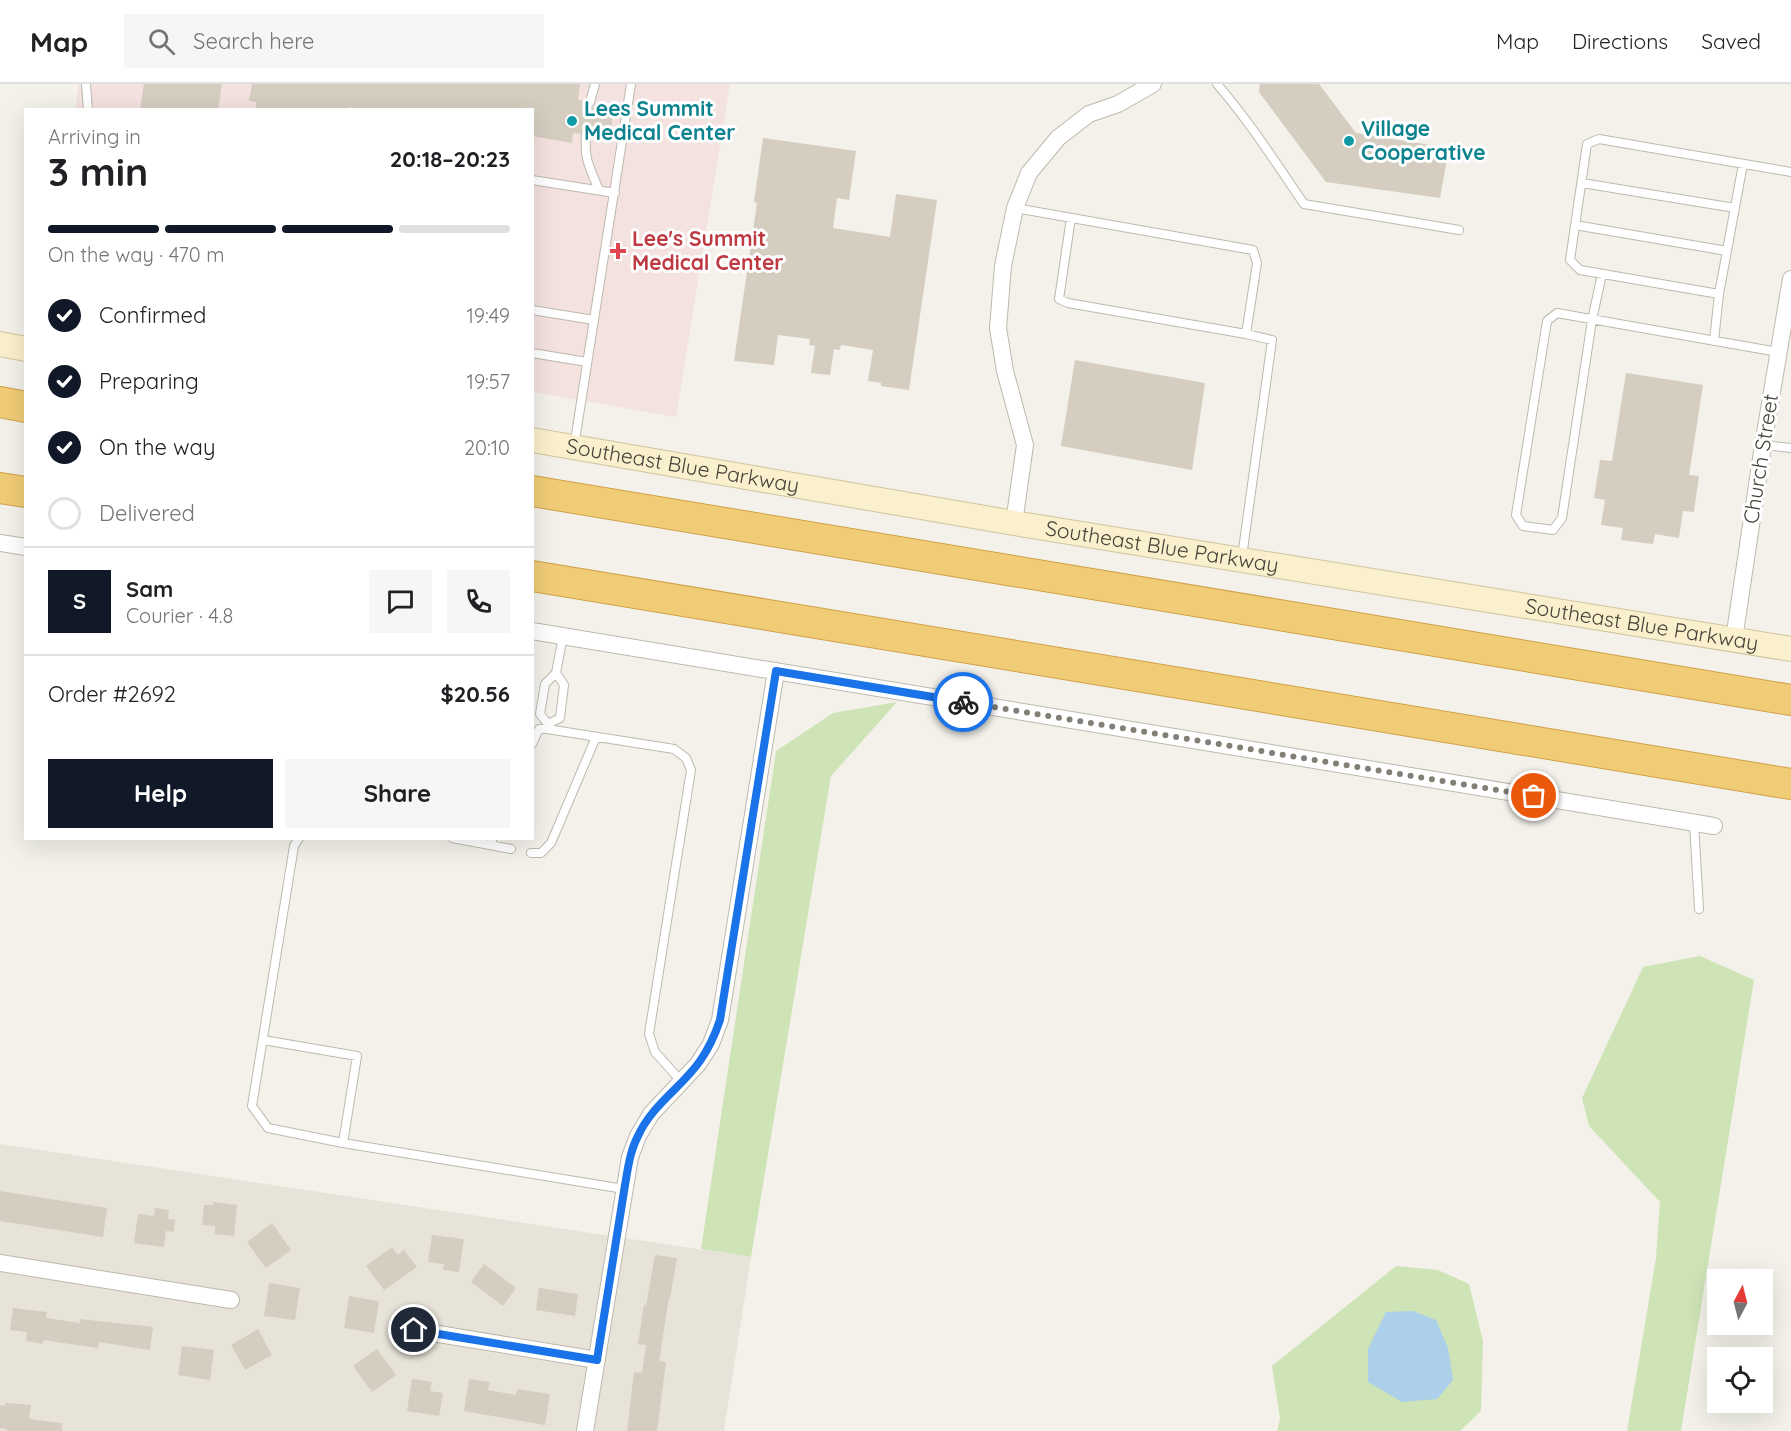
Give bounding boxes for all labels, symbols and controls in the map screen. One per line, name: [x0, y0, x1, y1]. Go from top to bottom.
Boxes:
search box: [124, 14, 544, 68]
text: Map: [30, 24, 88, 59]
icon: search: [145, 25, 178, 58]
text: Search here: [193, 27, 315, 55]
text: Map: [1496, 28, 1539, 54]
text: Directions: [1572, 28, 1668, 54]
text: Saved: [1701, 28, 1761, 54]
place label: Lees Summit Medical Center: [584, 95, 735, 145]
marker: Lees Summit Medical Center: [565, 114, 579, 128]
place label: Village Cooperative: [1361, 115, 1486, 165]
text: Arriving in: [48, 124, 141, 149]
marker: Village Cooperative: [1342, 134, 1356, 148]
text: 20:18–20:23: [390, 145, 510, 173]
text: 3 min: [48, 147, 148, 196]
place label: Lee's Summit Medical Center: [632, 225, 783, 275]
text: On the way · 470 m: [48, 242, 224, 267]
marker: Lee's Summit Medical Center: [609, 242, 627, 260]
icon: check: [48, 299, 81, 332]
text: Confirmed: [99, 301, 206, 329]
text: 19:49: [466, 303, 510, 328]
icon: check: [48, 365, 81, 398]
text: Preparing: [99, 367, 199, 395]
text: 19:57: [467, 369, 510, 394]
street label: Church Street: [1737, 392, 1783, 526]
icon: check: [48, 431, 81, 464]
street label: Southeast Blue Parkway: [565, 432, 801, 498]
text: On the way: [99, 433, 215, 461]
text: 20:10: [464, 435, 510, 460]
text: Delivered: [99, 499, 195, 527]
street label: Southeast Blue Parkway: [1044, 514, 1281, 578]
button: chat: [369, 570, 432, 633]
button: phone: [447, 570, 510, 633]
text: Sam: [126, 575, 173, 603]
text: S: [73, 587, 86, 615]
street label: Southeast Blue Parkway: [1523, 592, 1760, 656]
text: Courier · 4.8: [126, 603, 233, 628]
courier: [933, 672, 993, 732]
text: Order #2692: [48, 680, 176, 708]
text: $20.56: [441, 680, 510, 708]
icon: bike: [947, 686, 980, 719]
button: Help: [48, 759, 273, 828]
button: Share: [285, 759, 510, 828]
pin: [1508, 770, 1559, 821]
icon: bag: [1517, 779, 1550, 812]
north arrow: [1707, 1269, 1773, 1335]
map controls: [1707, 1269, 1773, 1413]
pin: [388, 1304, 439, 1355]
icon: home: [397, 1313, 430, 1346]
button: locate: [1707, 1347, 1773, 1413]

